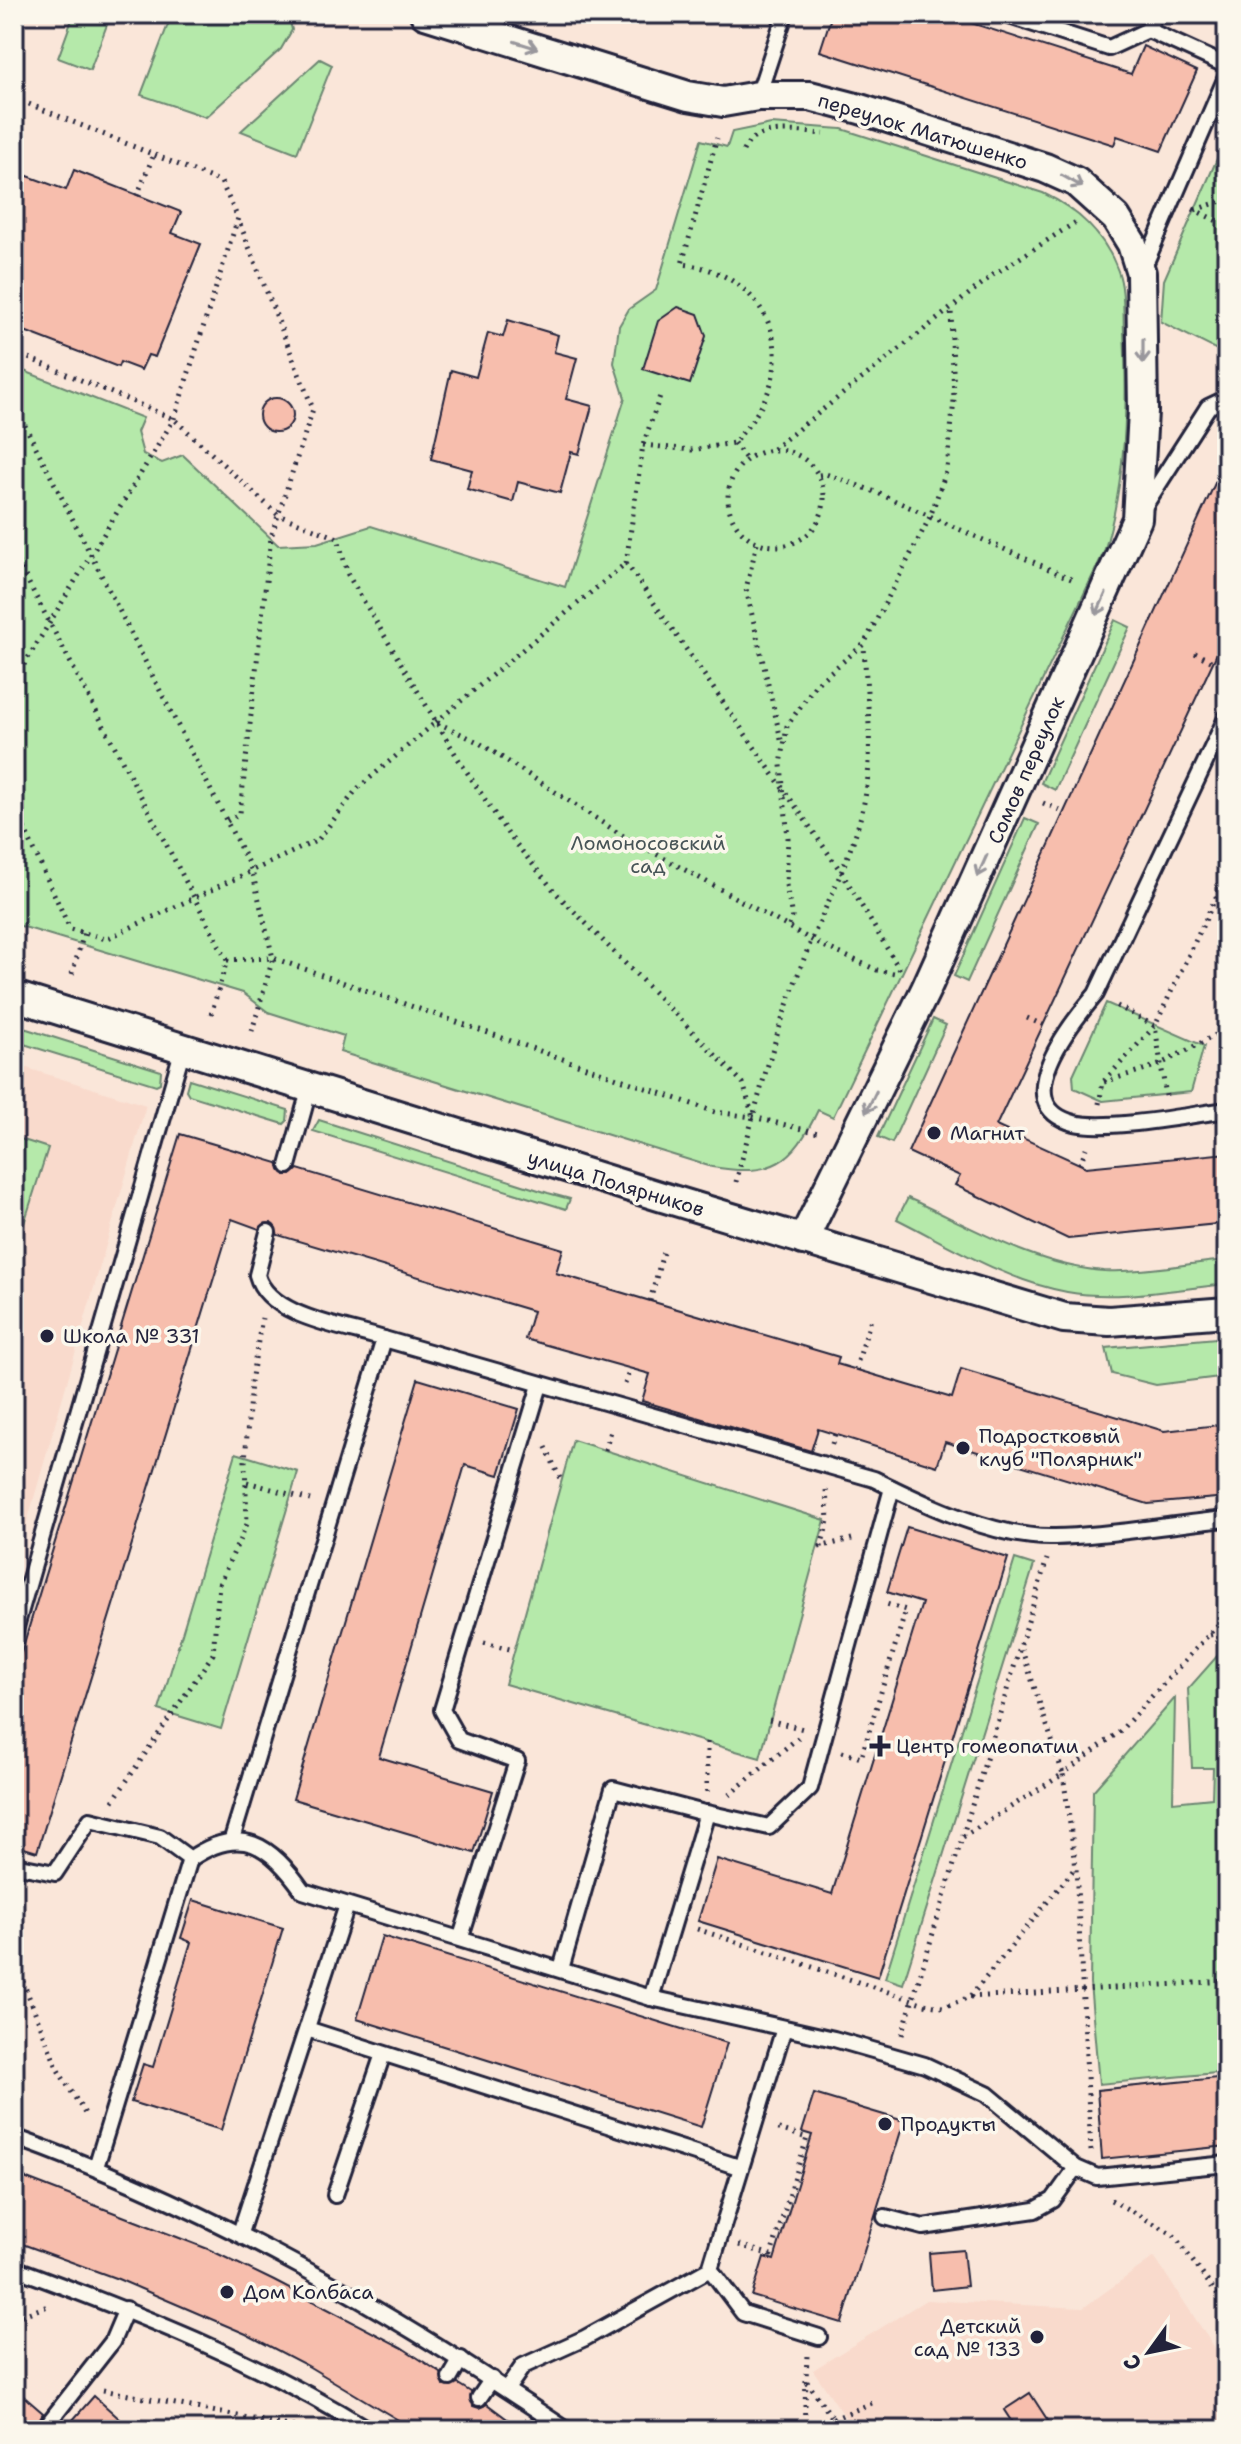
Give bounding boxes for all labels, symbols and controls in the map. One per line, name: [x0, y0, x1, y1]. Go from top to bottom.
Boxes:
one-way arrow: [514, 39, 539, 54]
street label: переулок Матюшенко: [815, 87, 1031, 175]
one-way arrow: [1059, 174, 1083, 190]
one-way arrow: [1135, 337, 1151, 364]
one-way arrow: [1093, 592, 1108, 616]
street label: Сомов переулок: [982, 692, 1070, 848]
park label: Ломоносовский сад: [570, 830, 726, 879]
one-way arrow: [974, 854, 989, 878]
one-way arrow: [863, 1089, 879, 1113]
place label: Магнит: [950, 1120, 1025, 1146]
marker: Магнит: [925, 1124, 943, 1142]
street label: улица Полярников: [525, 1144, 707, 1222]
place label: Школа № 331: [63, 1323, 200, 1349]
marker: Школа № 331: [38, 1327, 56, 1345]
place label: Подростковый клуб "Полярник": [979, 1423, 1142, 1472]
marker: Подростковый клуб "Полярник": [954, 1439, 972, 1457]
place label: Центр гомеопатии: [896, 1733, 1079, 1759]
marker: Центр гомеопатии: [871, 1737, 889, 1755]
place label: Продукты: [901, 2111, 996, 2137]
marker: Продукты: [876, 2115, 894, 2133]
place label: Дом Колбаса: [243, 2279, 374, 2305]
marker: Дом Колбаса: [218, 2283, 236, 2301]
north arrow: [1109, 2312, 1189, 2392]
place label: Детский сад № 133: [914, 2313, 1021, 2362]
marker: Детский сад № 133: [1028, 2328, 1046, 2346]
text: С: [1117, 2349, 1148, 2376]

